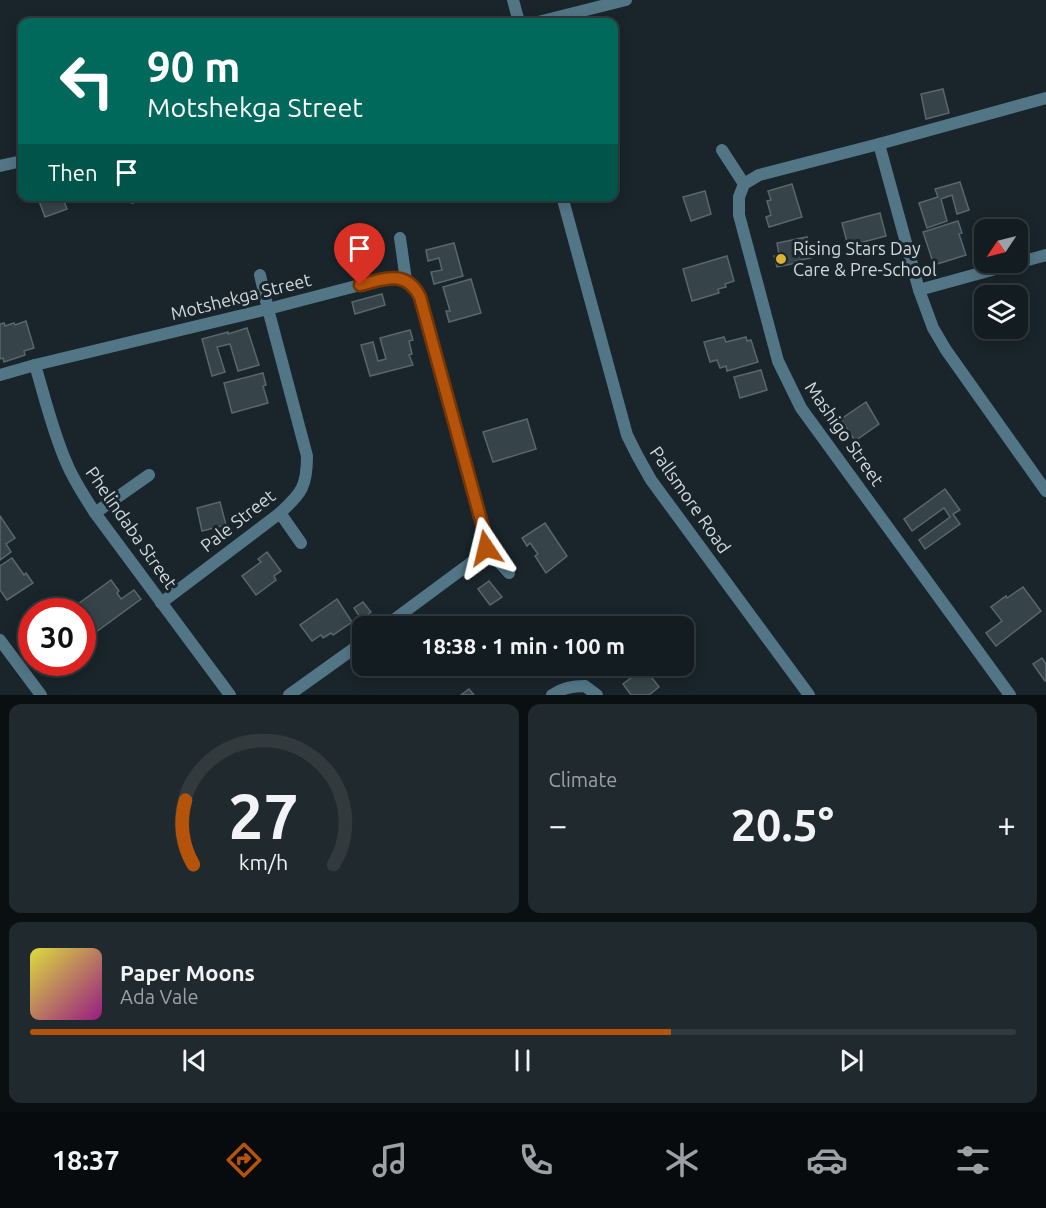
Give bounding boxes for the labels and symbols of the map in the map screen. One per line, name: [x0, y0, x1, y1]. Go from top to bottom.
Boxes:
north arrow: [974, 219, 1028, 273]
pin: [334, 223, 385, 285]
place label: Rising Stars Day Care & Pre-School: [793, 238, 937, 279]
marker: Rising Stars Day Care & Pre-School: [774, 252, 788, 266]
street label: Motshekga Street: [168, 269, 313, 323]
street label: Mashigo Street: [801, 377, 888, 489]
street label: Pallsmore Road: [647, 442, 735, 557]
street label: Phelindaba Street: [82, 463, 181, 592]
street label: Pale Street: [196, 485, 279, 555]
position arrow: [454, 516, 518, 580]
speed limit sign: 30: [18, 598, 96, 676]

